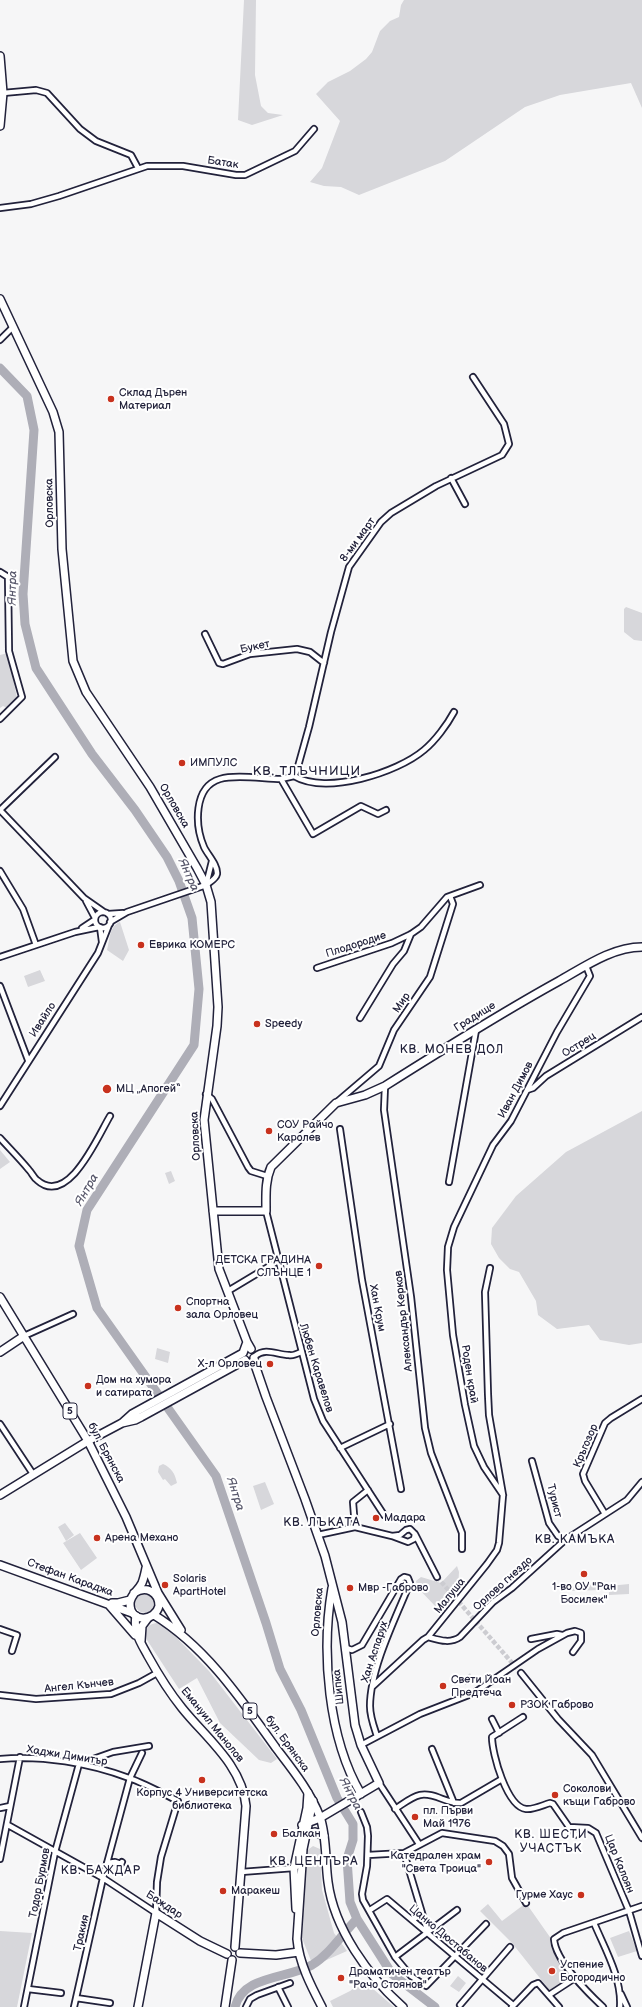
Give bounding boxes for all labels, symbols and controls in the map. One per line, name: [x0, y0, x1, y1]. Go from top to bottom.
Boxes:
street label: Батак: [206, 154, 240, 172]
place label: Склад Дърен Материал: [119, 386, 187, 412]
marker: Склад Дърен Материал: [106, 394, 116, 404]
street label: Орловска: [43, 478, 57, 528]
street label: 8-ми март: [337, 515, 379, 565]
water label: Янтра: [5, 571, 21, 605]
street label: Букет: [239, 637, 271, 657]
place label: ИМПУЛС: [190, 756, 237, 770]
marker: ИМПУЛС: [177, 758, 187, 768]
district label: КВ. ТЛЪЧНИЦИ: [253, 764, 361, 780]
street label: Орловска: [156, 781, 192, 831]
water label: Янтра: [174, 856, 202, 894]
street label: Плодородие: [324, 929, 388, 961]
place label: Еврика КОМЕРС: [149, 938, 235, 952]
marker: Еврика КОМЕРС: [136, 940, 146, 950]
street label: Мир: [390, 990, 414, 1016]
street label: Градище: [452, 999, 498, 1035]
street label: Ивайло: [27, 1000, 59, 1040]
place label: Speedy: [265, 1017, 302, 1031]
marker: Speedy: [252, 1019, 262, 1029]
street label: Острец: [560, 1030, 598, 1060]
district label: КВ. МОНЕВ ДОЛ: [400, 1043, 504, 1057]
street label: Иван Димов: [496, 1059, 536, 1121]
place label: МЦ „Апогей“: [116, 1082, 181, 1096]
marker: МЦ „Апогей“: [101, 1083, 113, 1095]
street label: Орловска: [188, 1111, 204, 1161]
place label: СОУ Райчо Каролев: [277, 1118, 333, 1144]
marker: СОУ Райчо Каролев: [264, 1126, 274, 1136]
water label: Янтра: [72, 1171, 102, 1209]
place label: ДЕТСКА ГРАДИНА СЛЪНЦЕ 1: [216, 1253, 311, 1279]
marker: ДЕТСКА ГРАДИНА СЛЪНЦЕ 1: [314, 1261, 324, 1271]
street label: Александър Керков: [392, 1270, 416, 1372]
street label: Хан Крум: [366, 1283, 388, 1333]
place label: Спортна зала Орловец: [186, 1295, 258, 1321]
marker: Спортна зала Орловец: [173, 1303, 183, 1313]
street label: Любен Каравелов: [296, 1322, 336, 1414]
street label: Роден край: [458, 1344, 480, 1404]
place label: Х-л Орловец: [198, 1357, 262, 1371]
marker: Х-л Орловец: [265, 1359, 275, 1369]
place label: Дом на хумора и сатирата: [96, 1373, 171, 1399]
marker: Дом на хумора и сатирата: [83, 1381, 93, 1391]
road number: 5: [63, 1403, 77, 1419]
street label: бул. Брянска: [85, 1421, 127, 1485]
street label: Кръгозор: [571, 1422, 601, 1470]
water label: Янтра: [223, 1475, 247, 1513]
street label: Турист: [543, 1483, 565, 1519]
place label: Мадара: [384, 1511, 426, 1525]
marker: Мадара: [371, 1513, 381, 1523]
district label: КВ. ЛЪКАТА: [283, 1516, 361, 1530]
place label: Арена Механо: [105, 1531, 178, 1545]
marker: Арена Механо: [92, 1533, 102, 1543]
district label: КВ. КАМЪКА: [535, 1533, 615, 1547]
street label: Орлово гнездо: [471, 1554, 535, 1614]
street label: Стефан Караджа: [25, 1556, 115, 1600]
marker: 1-во ОУ "Ран Босилек": [579, 1569, 589, 1579]
place label: Solaris ApartHotel: [173, 1572, 226, 1598]
street label: Малуша: [432, 1576, 468, 1616]
marker: Solaris ApartHotel: [160, 1580, 170, 1590]
place label: 1-во ОУ "Ран Босилек": [552, 1580, 616, 1606]
place label: Мвр -Габрово: [358, 1581, 428, 1595]
marker: Мвр -Габрово: [345, 1583, 355, 1593]
street label: Орловска: [309, 1587, 327, 1637]
street label: Хан Аспарух: [359, 1620, 391, 1684]
street label: Шипка: [331, 1669, 347, 1705]
place label: Свети Йоан Предтеча: [451, 1673, 511, 1699]
street label: Ангел Кънчев: [44, 1676, 114, 1696]
marker: Свети Йоан Предтеча: [438, 1681, 448, 1691]
street label: Емануил Манолов: [178, 1685, 246, 1765]
place label: РЗОК Габрово: [520, 1698, 593, 1712]
marker: РЗОК Габрово: [507, 1700, 517, 1710]
road number: 5: [243, 1703, 257, 1719]
street label: бул. Брянска: [262, 1713, 312, 1775]
street label: Хаджи Димитър: [26, 1743, 108, 1769]
marker: Корпус 4 Университетска библиотека: [197, 1775, 207, 1785]
water label: Янтра: [336, 1775, 364, 1813]
place label: Соколови къщи Габрово: [563, 1782, 635, 1808]
place label: Корпус 4 Университетска библиотека: [136, 1786, 268, 1812]
marker: Соколови къщи Габрово: [550, 1790, 560, 1800]
place label: пл. Първи Май 1976: [423, 1804, 473, 1830]
marker: пл. Първи Май 1976: [410, 1812, 420, 1822]
place label: Балкан: [282, 1827, 321, 1841]
district label: КВ. ШЕСТИ УЧАСТЪК: [514, 1828, 588, 1856]
marker: Балкан: [269, 1829, 279, 1839]
street label: Цар Калоян: [601, 1833, 637, 1895]
street label: Тодор Бурмов: [27, 1847, 53, 1919]
place label: Катедрален храм "Света Троица": [390, 1849, 481, 1875]
district label: КВ. ЦЕНТЪРА: [269, 1855, 359, 1869]
marker: Катедрален храм "Света Троица": [484, 1857, 494, 1867]
district label: КВ. БАЖДАР: [61, 1864, 141, 1878]
place label: Маракеш: [231, 1884, 280, 1898]
marker: Маракеш: [218, 1886, 228, 1896]
street label: Баждар: [143, 1888, 185, 1922]
place label: Гурме Хаус: [516, 1888, 573, 1902]
marker: Гурме Хаус: [576, 1890, 586, 1900]
street label: Цанко Дюстабанов: [406, 1902, 490, 1976]
street label: Тракия: [71, 1913, 93, 1953]
place label: Успение Богородично: [560, 1958, 625, 1984]
place label: Драматичен театър "Рачо Стоянов": [349, 1965, 451, 1991]
marker: Успение Богородично: [547, 1966, 557, 1976]
marker: Драматичен театър "Рачо Стоянов": [336, 1973, 346, 1983]

